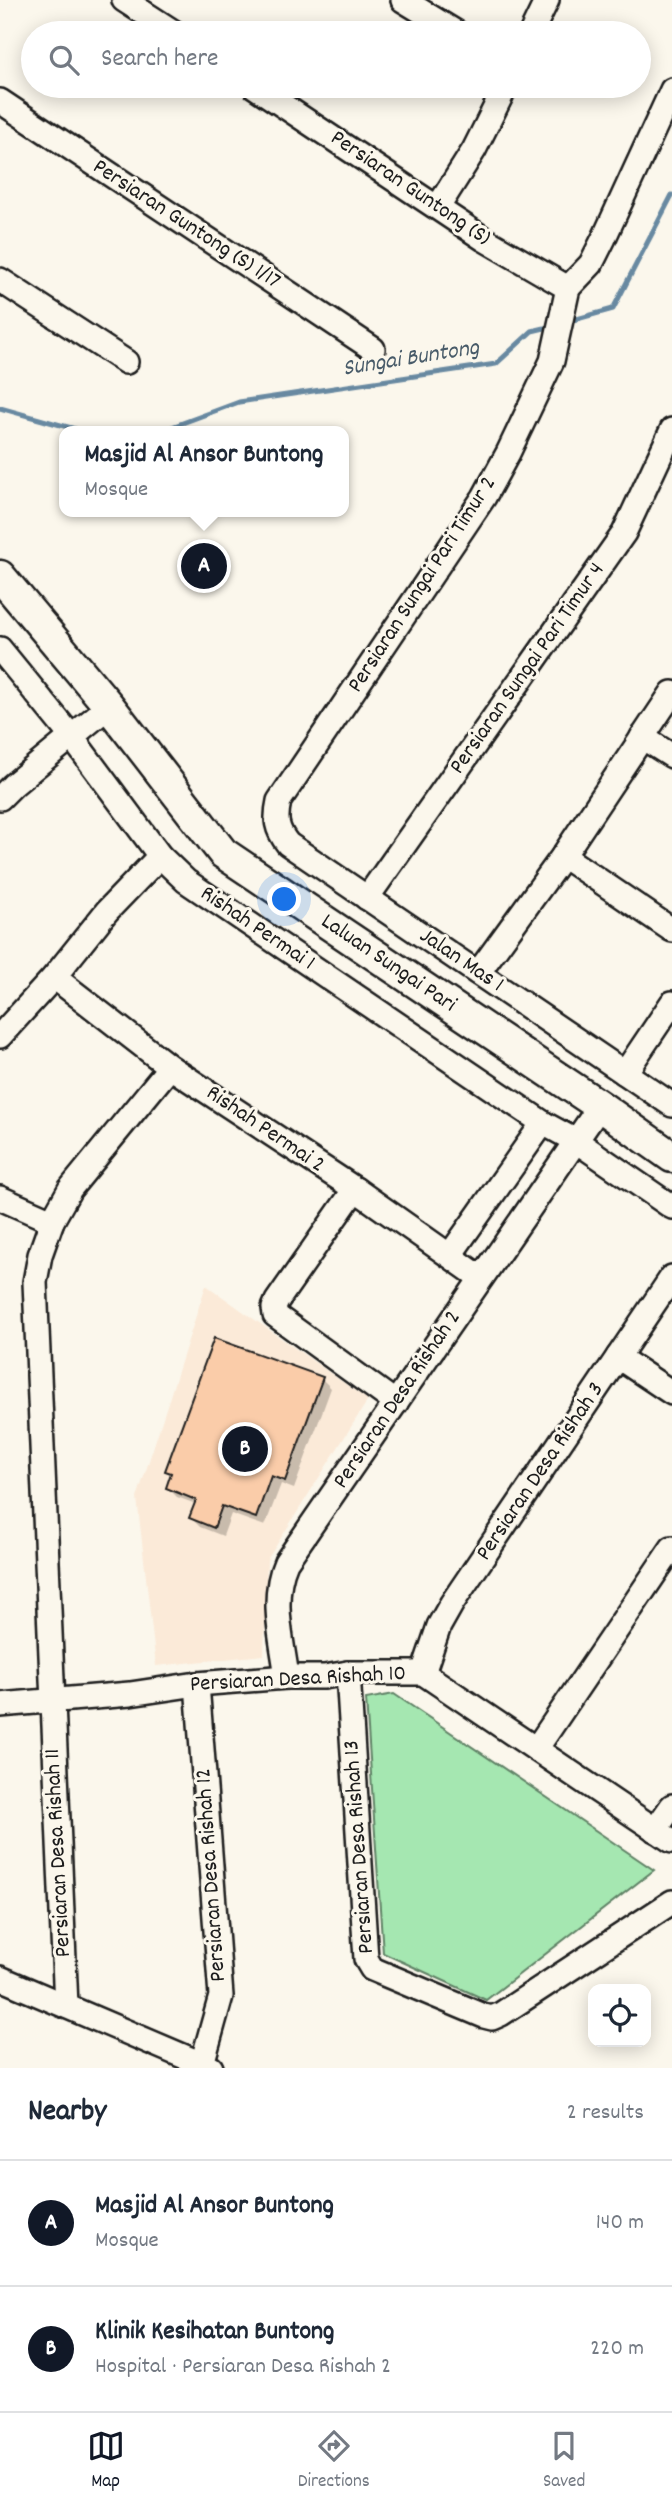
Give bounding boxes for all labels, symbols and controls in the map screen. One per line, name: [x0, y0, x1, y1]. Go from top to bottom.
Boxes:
search box: [21, 21, 651, 98]
icon: search: [45, 41, 83, 79]
text: Search here: [101, 41, 219, 78]
street label: Persiaran Guntong (S): [323, 123, 497, 255]
street label: Persiaran Guntong (S) 1/17: [86, 152, 286, 298]
water label: Sungai Buntong: [340, 331, 483, 387]
popup: [59, 426, 349, 517]
text: Masjid Al Ansor Buntong: [85, 437, 323, 474]
street label: Persiaran Sungai Pari Timur 2: [340, 470, 506, 700]
text: Mosque: [85, 474, 148, 507]
pin: A: [181, 540, 227, 592]
street label: Persiaran Sungai Pari Timur 4: [442, 556, 614, 782]
street label: Rishah Permai 1: [193, 878, 321, 980]
your location: [267, 882, 301, 916]
street label: Laluan Sungai Pari: [314, 906, 462, 1022]
street label: Jalan Mas 1: [412, 921, 510, 1001]
street label: Rishah Permai 2: [199, 1078, 331, 1182]
street label: Persiaran Desa Rishah 2: [326, 1304, 470, 1496]
street label: Persiaran Desa Rishah 3: [469, 1376, 613, 1568]
pin: B: [222, 1423, 268, 1475]
street label: Persiaran Desa Rishah 10: [189, 1658, 407, 1702]
street label: Persiaran Desa Rishah 13: [336, 1739, 384, 1955]
street label: Persiaran Desa Rishah 11: [37, 1748, 81, 1958]
street label: Persiaran Desa Rishah 12: [188, 1767, 236, 1983]
map controls: [588, 1984, 651, 2047]
button: locate: [588, 1984, 651, 2047]
text: Nearby: [28, 2092, 106, 2135]
text: 2 results: [567, 2097, 644, 2130]
text: Masjid Al Ansor Buntong: [95, 2188, 334, 2225]
text: A: [45, 2207, 57, 2240]
text: 140 m: [596, 2207, 644, 2240]
text: Mosque: [95, 2225, 159, 2258]
text: Klinik Kesihatan Buntong: [95, 2314, 334, 2351]
text: B: [46, 2333, 56, 2366]
text: 220 m: [590, 2333, 644, 2366]
text: Hospital · Persiaran Desa Rishah 2: [95, 2351, 391, 2384]
tab: Map: [87, 2427, 125, 2496]
tab: Directions: [298, 2427, 370, 2496]
tab: Saved: [543, 2427, 585, 2496]

